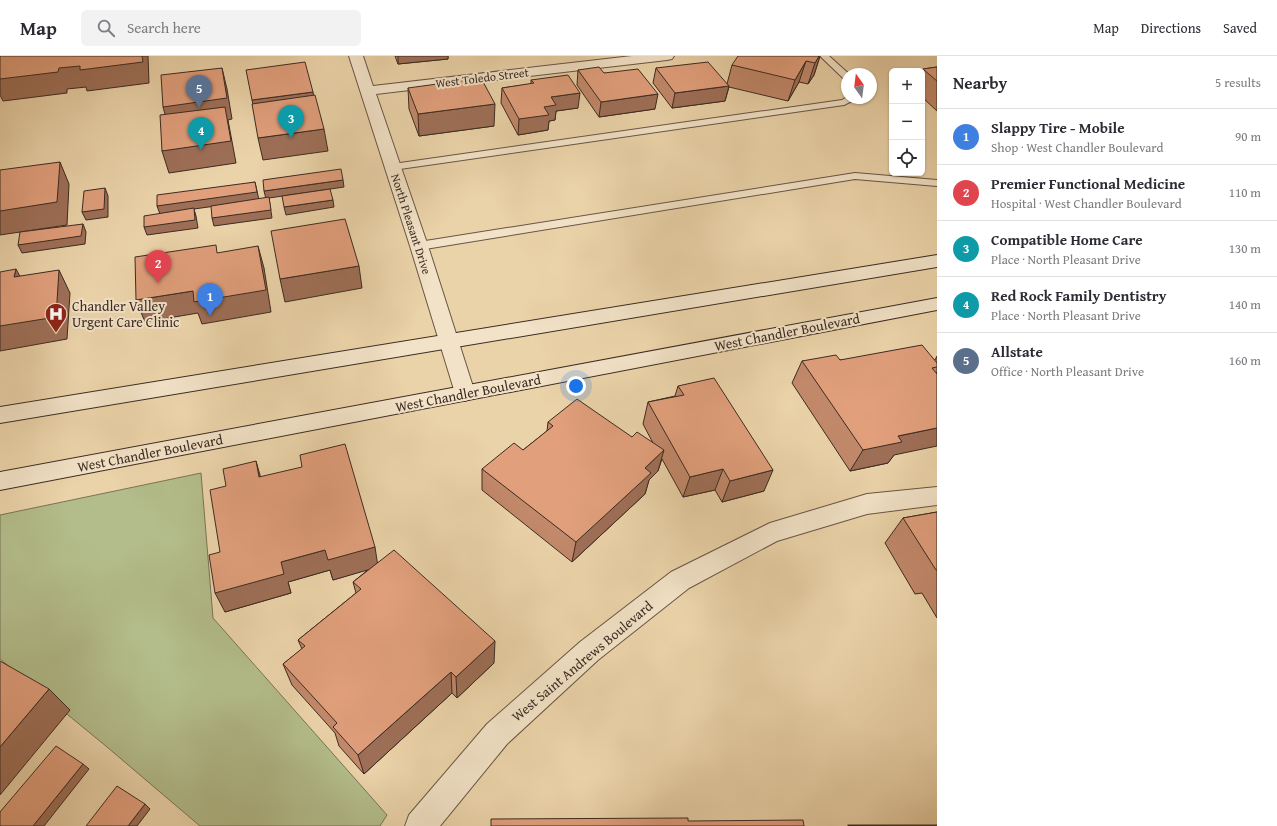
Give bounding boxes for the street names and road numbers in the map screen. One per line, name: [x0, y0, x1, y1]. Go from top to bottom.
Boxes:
street label: West Toledo Street: [434, 63, 530, 92]
street label: North Pleasant Drive: [387, 171, 436, 277]
street label: West Chandler Boulevard: [713, 308, 862, 356]
street label: West Chandler Boulevard: [394, 369, 543, 417]
street label: West Chandler Boulevard: [76, 429, 225, 477]
street label: West Saint Andrews Boulevard: [507, 596, 657, 726]

